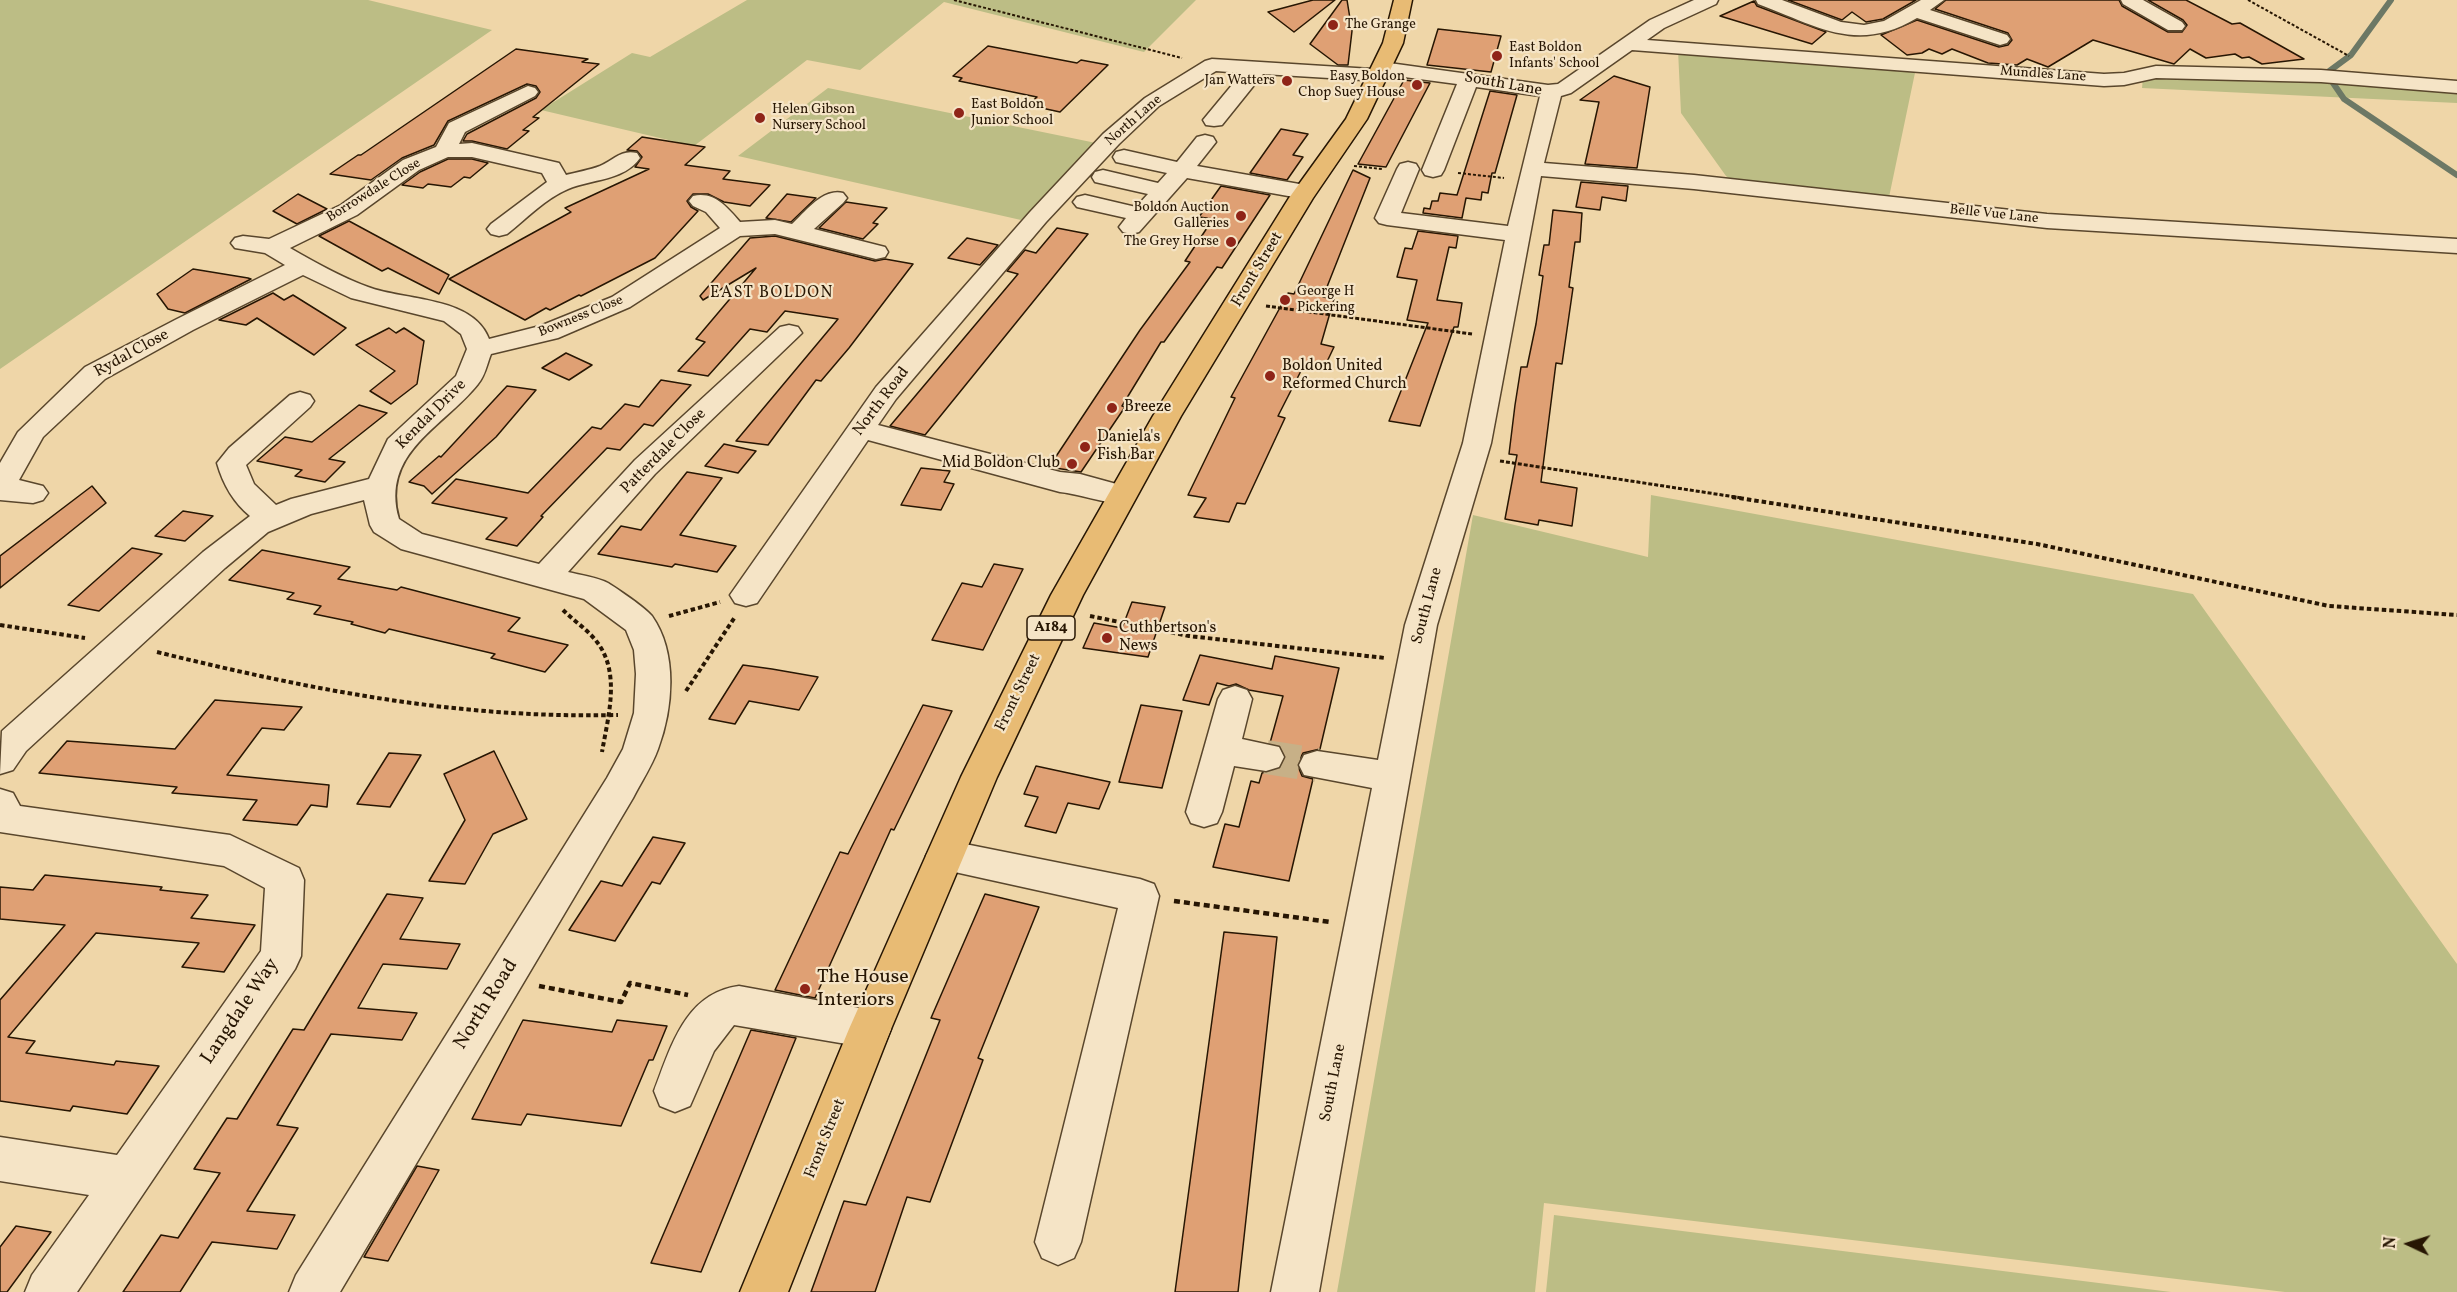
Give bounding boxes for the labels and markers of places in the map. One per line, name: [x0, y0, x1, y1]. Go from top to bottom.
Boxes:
place label: The Grange: [1345, 17, 1416, 33]
marker: The Grange: [1326, 18, 1340, 32]
place label: East Boldon Infants' School: [1509, 40, 1600, 72]
marker: East Boldon Infants' School: [1490, 49, 1504, 63]
place label: Easy Boldon Chop Suey House: [1298, 69, 1405, 102]
place label: Jan Watters: [1204, 73, 1275, 89]
marker: Jan Watters: [1280, 74, 1294, 88]
marker: Easy Boldon Chop Suey House: [1410, 78, 1424, 92]
place label: East Boldon Junior School: [971, 97, 1053, 130]
place label: Helen Gibson Nursery School: [772, 102, 866, 134]
marker: East Boldon Junior School: [952, 106, 966, 120]
marker: Helen Gibson Nursery School: [753, 111, 767, 125]
place label: Boldon Auction Galleries: [1134, 200, 1229, 232]
marker: Boldon Auction Galleries: [1234, 209, 1248, 223]
place label: The Grey Horse: [1124, 234, 1219, 250]
marker: The Grey Horse: [1224, 235, 1238, 249]
place label: George H Pickering: [1297, 284, 1355, 316]
marker: George H Pickering: [1278, 293, 1292, 307]
place label: Boldon United Reformed Church: [1282, 357, 1407, 395]
marker: Boldon United Reformed Church: [1263, 369, 1277, 383]
place label: Breeze: [1124, 398, 1171, 418]
marker: Breeze: [1105, 401, 1119, 415]
place label: Daniela's Fish Bar: [1097, 428, 1160, 466]
marker: Daniela's Fish Bar: [1078, 440, 1092, 454]
place label: Mid Boldon Club: [942, 454, 1060, 474]
marker: Mid Boldon Club: [1065, 457, 1079, 471]
place label: Cuthbertson's News: [1119, 619, 1216, 657]
marker: Cuthbertson's News: [1100, 631, 1114, 645]
place label: The House Interiors: [817, 966, 909, 1013]
marker: The House Interiors: [798, 982, 812, 996]

